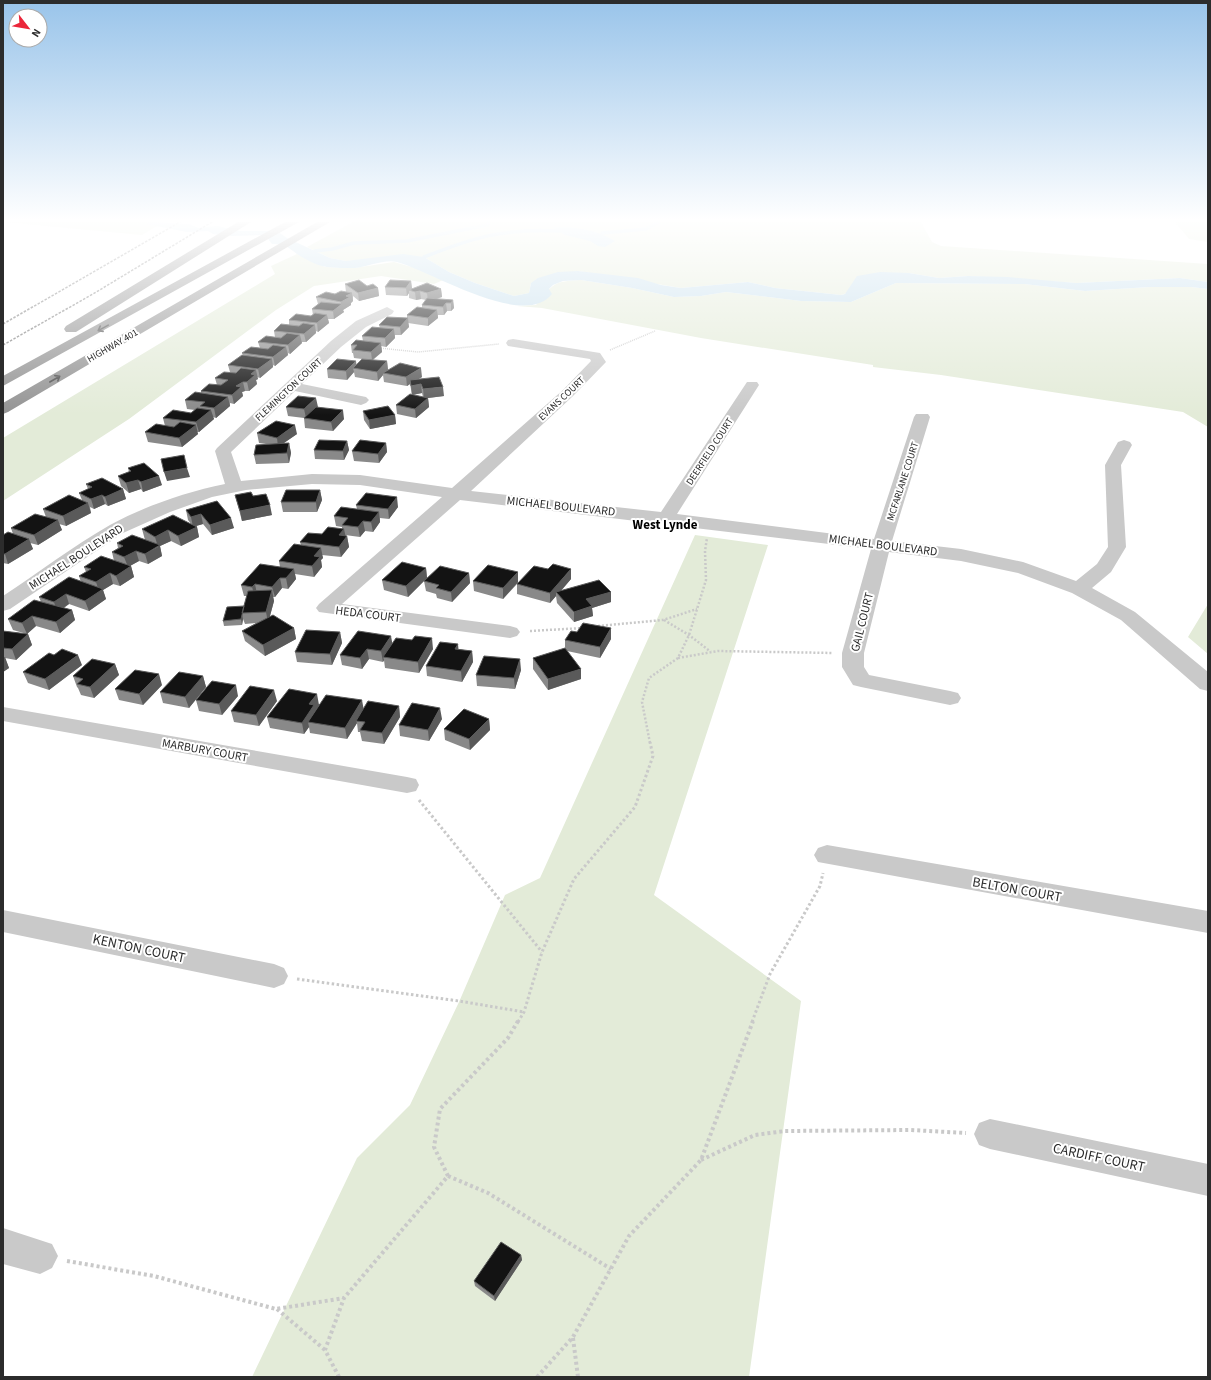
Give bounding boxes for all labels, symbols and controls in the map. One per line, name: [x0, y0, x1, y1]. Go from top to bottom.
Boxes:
north arrow: [8, 8, 48, 48]
text: N: [28, 26, 44, 40]
one-way arrow: [97, 325, 109, 332]
street label: HIGHWAY 401: [84, 326, 141, 366]
street label: FLEMINGTON COURT: [252, 354, 326, 425]
street label: EVANS COURT: [535, 373, 588, 424]
one-way arrow: [49, 374, 61, 382]
street label: DEERFIELD COURT: [683, 415, 737, 488]
street label: MCFARLANE COURT: [884, 439, 922, 523]
street label: MICHAEL BOULEVARD: [506, 492, 616, 521]
district label: West Lynde: [633, 516, 698, 534]
street label: MICHAEL BOULEVARD: [26, 521, 127, 594]
street label: MICHAEL BOULEVARD: [828, 530, 938, 561]
street label: GAIL COURT: [847, 590, 878, 654]
street label: HEDA COURT: [334, 602, 402, 627]
street label: MARBURY COURT: [161, 735, 250, 767]
street label: BELTON COURT: [971, 872, 1063, 908]
street label: KENTON COURT: [91, 929, 187, 969]
street label: CARDIFF COURT: [1051, 1138, 1147, 1178]

